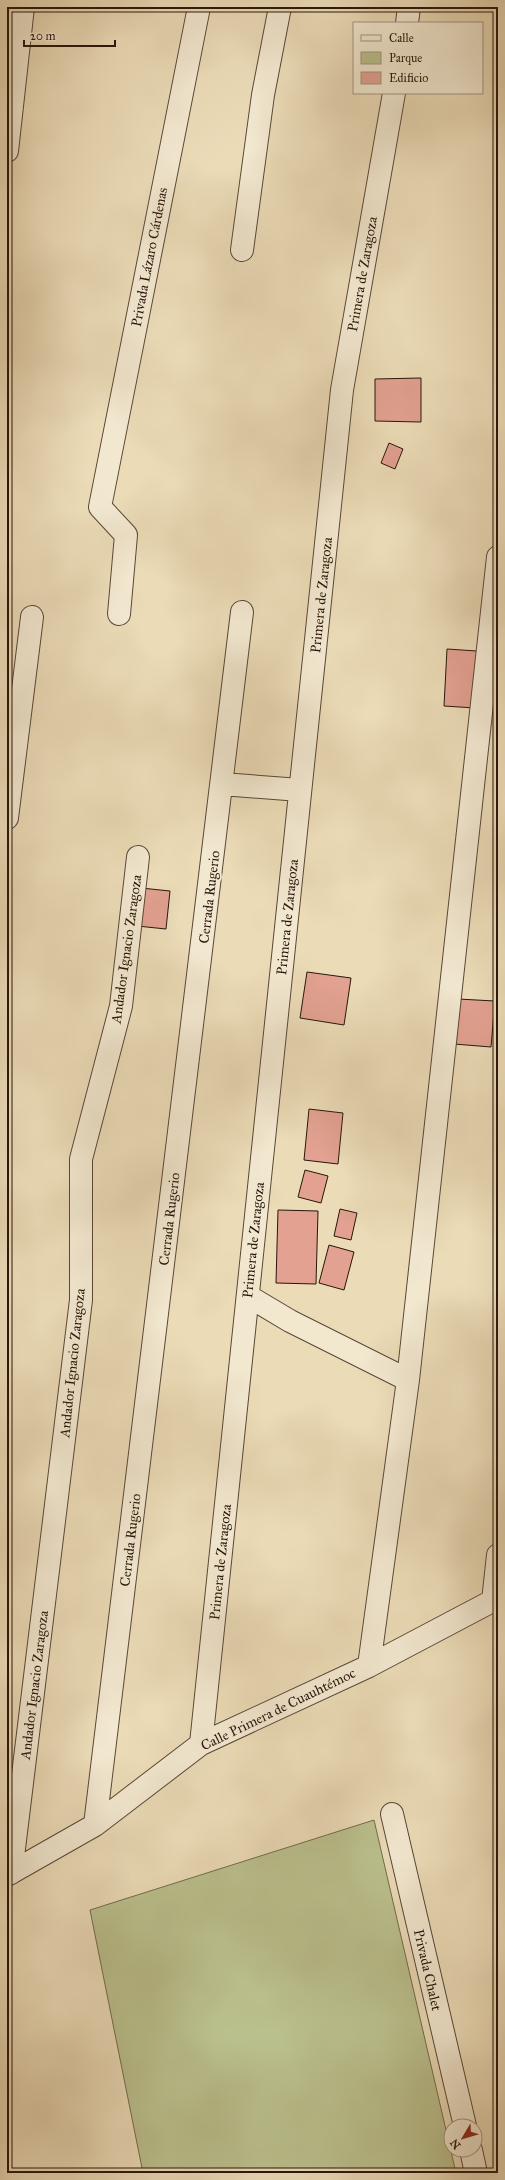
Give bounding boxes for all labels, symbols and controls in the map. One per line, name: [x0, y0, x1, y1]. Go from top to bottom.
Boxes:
scale bar: [24, 22, 115, 48]
legend: [353, 22, 483, 94]
text: 20 m: [30, 29, 56, 43]
text: Calle: [389, 31, 414, 45]
text: Parque: [389, 51, 422, 66]
text: Edificio: [389, 71, 428, 85]
street label: Privada Lázaro Cárdenas: [128, 186, 171, 328]
street label: Primera de Zaragoza: [344, 215, 381, 333]
street label: Primera de Zaragoza: [307, 536, 336, 654]
street label: Cerrada Rugerio: [195, 850, 224, 944]
street label: Primera de Zaragoza: [273, 858, 302, 976]
street label: Andador Ignacio Zaragoza: [108, 874, 145, 1026]
street label: Cerrada Rugerio: [155, 1172, 184, 1266]
street label: Primera de Zaragoza: [239, 1181, 268, 1299]
street label: Andador Ignacio Zaragoza: [56, 1288, 89, 1440]
street label: Cerrada Rugerio: [116, 1493, 145, 1587]
street label: Primera de Zaragoza: [206, 1503, 235, 1621]
street label: Andador Ignacio Zaragoza: [17, 1610, 52, 1762]
street label: Calle Primera de Cuauhtémoc: [198, 1664, 358, 1754]
street label: Privada Chalet: [410, 1928, 445, 2013]
north arrow: [443, 2118, 483, 2158]
text: N: [447, 2136, 464, 2152]

